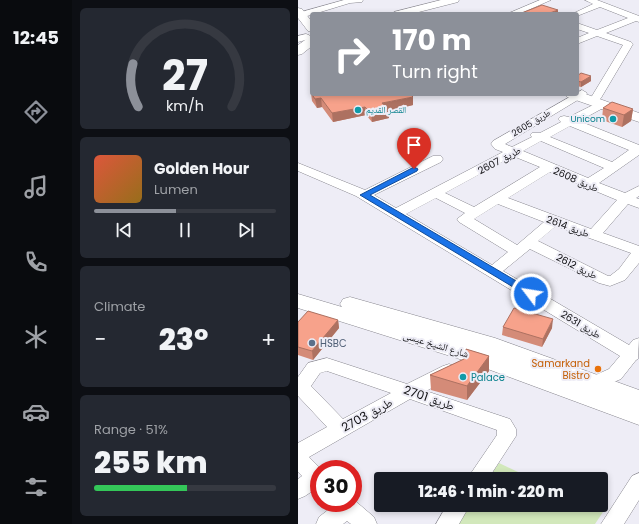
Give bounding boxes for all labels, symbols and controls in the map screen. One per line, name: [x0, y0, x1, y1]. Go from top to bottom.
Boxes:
text: 170 m: [392, 21, 471, 60]
text: 12:45: [13, 25, 59, 50]
icon: right: [326, 28, 378, 80]
text: 27: [162, 45, 208, 104]
text: Turn right: [392, 59, 478, 84]
text: km/h: [166, 95, 204, 115]
icon: directions: [22, 98, 50, 126]
place label: القصر القديم: [366, 104, 406, 116]
marker: القصر القديم: [353, 105, 363, 115]
street label: طريق 2605: [509, 107, 553, 139]
place label: Unicom: [570, 113, 605, 125]
marker: Unicom: [608, 114, 618, 124]
pin: [397, 128, 431, 169]
icon: arrive: [403, 134, 425, 156]
street label: طريق 2607: [475, 143, 524, 178]
text: Golden Hour: [154, 158, 249, 179]
street label: طريق 2608: [551, 163, 601, 196]
icon: music: [22, 173, 50, 201]
text: Lumen: [154, 180, 198, 199]
street label: طريق 2614: [544, 212, 592, 241]
icon: previous: [113, 219, 135, 241]
icon: pause: [174, 219, 196, 241]
icon: next: [235, 219, 257, 241]
icon: phone: [22, 248, 50, 276]
street label: طريق 2612: [554, 250, 600, 283]
position arrow: [510, 273, 552, 315]
text: Climate: [94, 297, 145, 316]
street label: طريق 2631: [558, 307, 604, 342]
text: 23°: [159, 318, 208, 361]
icon: climate: [22, 323, 50, 351]
text: −: [94, 324, 106, 355]
text: +: [261, 324, 276, 355]
street label: شارع الشيخ عيسى: [401, 327, 471, 362]
place label: HSBC: [320, 336, 347, 351]
marker: HSBC: [307, 338, 317, 348]
place label: Samarkand Bistro: [532, 356, 590, 383]
marker: Samarkand Bistro: [593, 364, 603, 374]
place label: Palace: [471, 370, 505, 385]
marker: Palace: [458, 372, 468, 382]
street label: طريق 2701: [402, 381, 457, 414]
street label: طريق 2703: [338, 394, 395, 436]
icon: car: [22, 398, 50, 426]
text: Range · 51%: [94, 420, 168, 439]
text: 255 km: [94, 441, 208, 484]
speed limit sign: 30: [310, 460, 362, 512]
icon: filters: [22, 473, 50, 501]
text: 12:46 · 1 min · 220 m: [418, 481, 564, 502]

